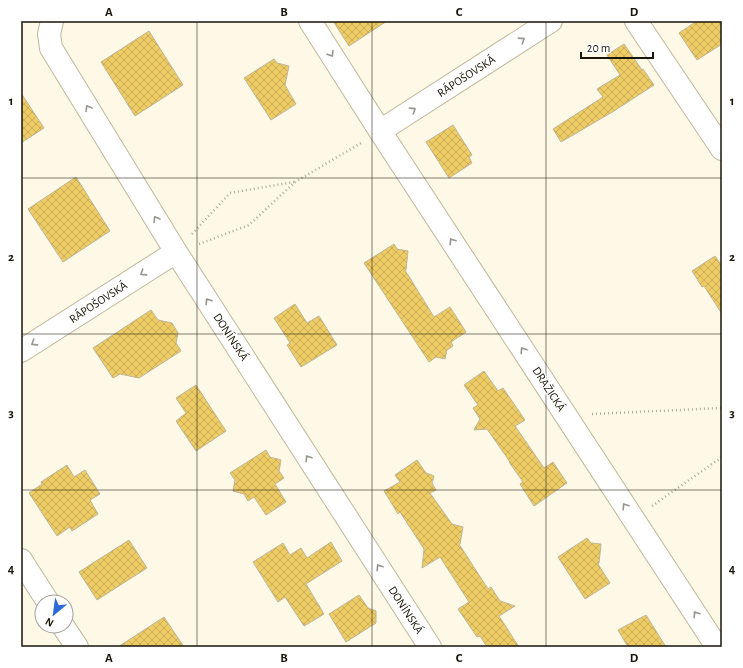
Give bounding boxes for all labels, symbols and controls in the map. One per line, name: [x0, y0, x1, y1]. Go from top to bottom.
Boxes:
text: A: [105, 6, 113, 19]
text: B: [280, 6, 288, 19]
text: C: [456, 6, 463, 19]
text: D: [630, 6, 639, 19]
scale bar: [581, 34, 653, 60]
one-way arrow: [518, 37, 525, 45]
text: 20 m: [587, 42, 610, 54]
one-way arrow: [326, 50, 334, 57]
street label: RÁPOŠOVSKÁ: [434, 52, 497, 99]
text: 1: [9, 95, 13, 108]
text: 1: [730, 95, 734, 108]
one-way arrow: [85, 105, 92, 112]
one-way arrow: [409, 107, 416, 115]
one-way arrow: [153, 216, 160, 223]
one-way arrow: [449, 238, 457, 245]
text: 2: [8, 251, 14, 264]
text: 2: [729, 251, 735, 264]
one-way arrow: [140, 268, 147, 276]
street label: RÁPOŠOVSKÁ: [66, 278, 129, 325]
one-way arrow: [205, 298, 213, 305]
street label: DONÍNSKÁ: [211, 310, 252, 363]
one-way arrow: [31, 338, 38, 346]
one-way arrow: [520, 347, 528, 354]
street label: DRAŽICKÁ: [530, 364, 569, 413]
text: 3: [8, 407, 14, 420]
text: 3: [729, 407, 735, 420]
one-way arrow: [306, 455, 313, 462]
one-way arrow: [623, 503, 630, 510]
text: 4: [8, 563, 15, 576]
text: 4: [729, 563, 736, 576]
one-way arrow: [376, 564, 384, 571]
street label: DONÍNSKÁ: [386, 583, 427, 636]
north arrow: [34, 594, 74, 634]
one-way arrow: [693, 611, 701, 618]
text: N: [43, 616, 55, 629]
text: A: [105, 652, 113, 665]
text: B: [280, 652, 288, 665]
text: C: [456, 652, 463, 665]
text: D: [630, 652, 639, 665]

